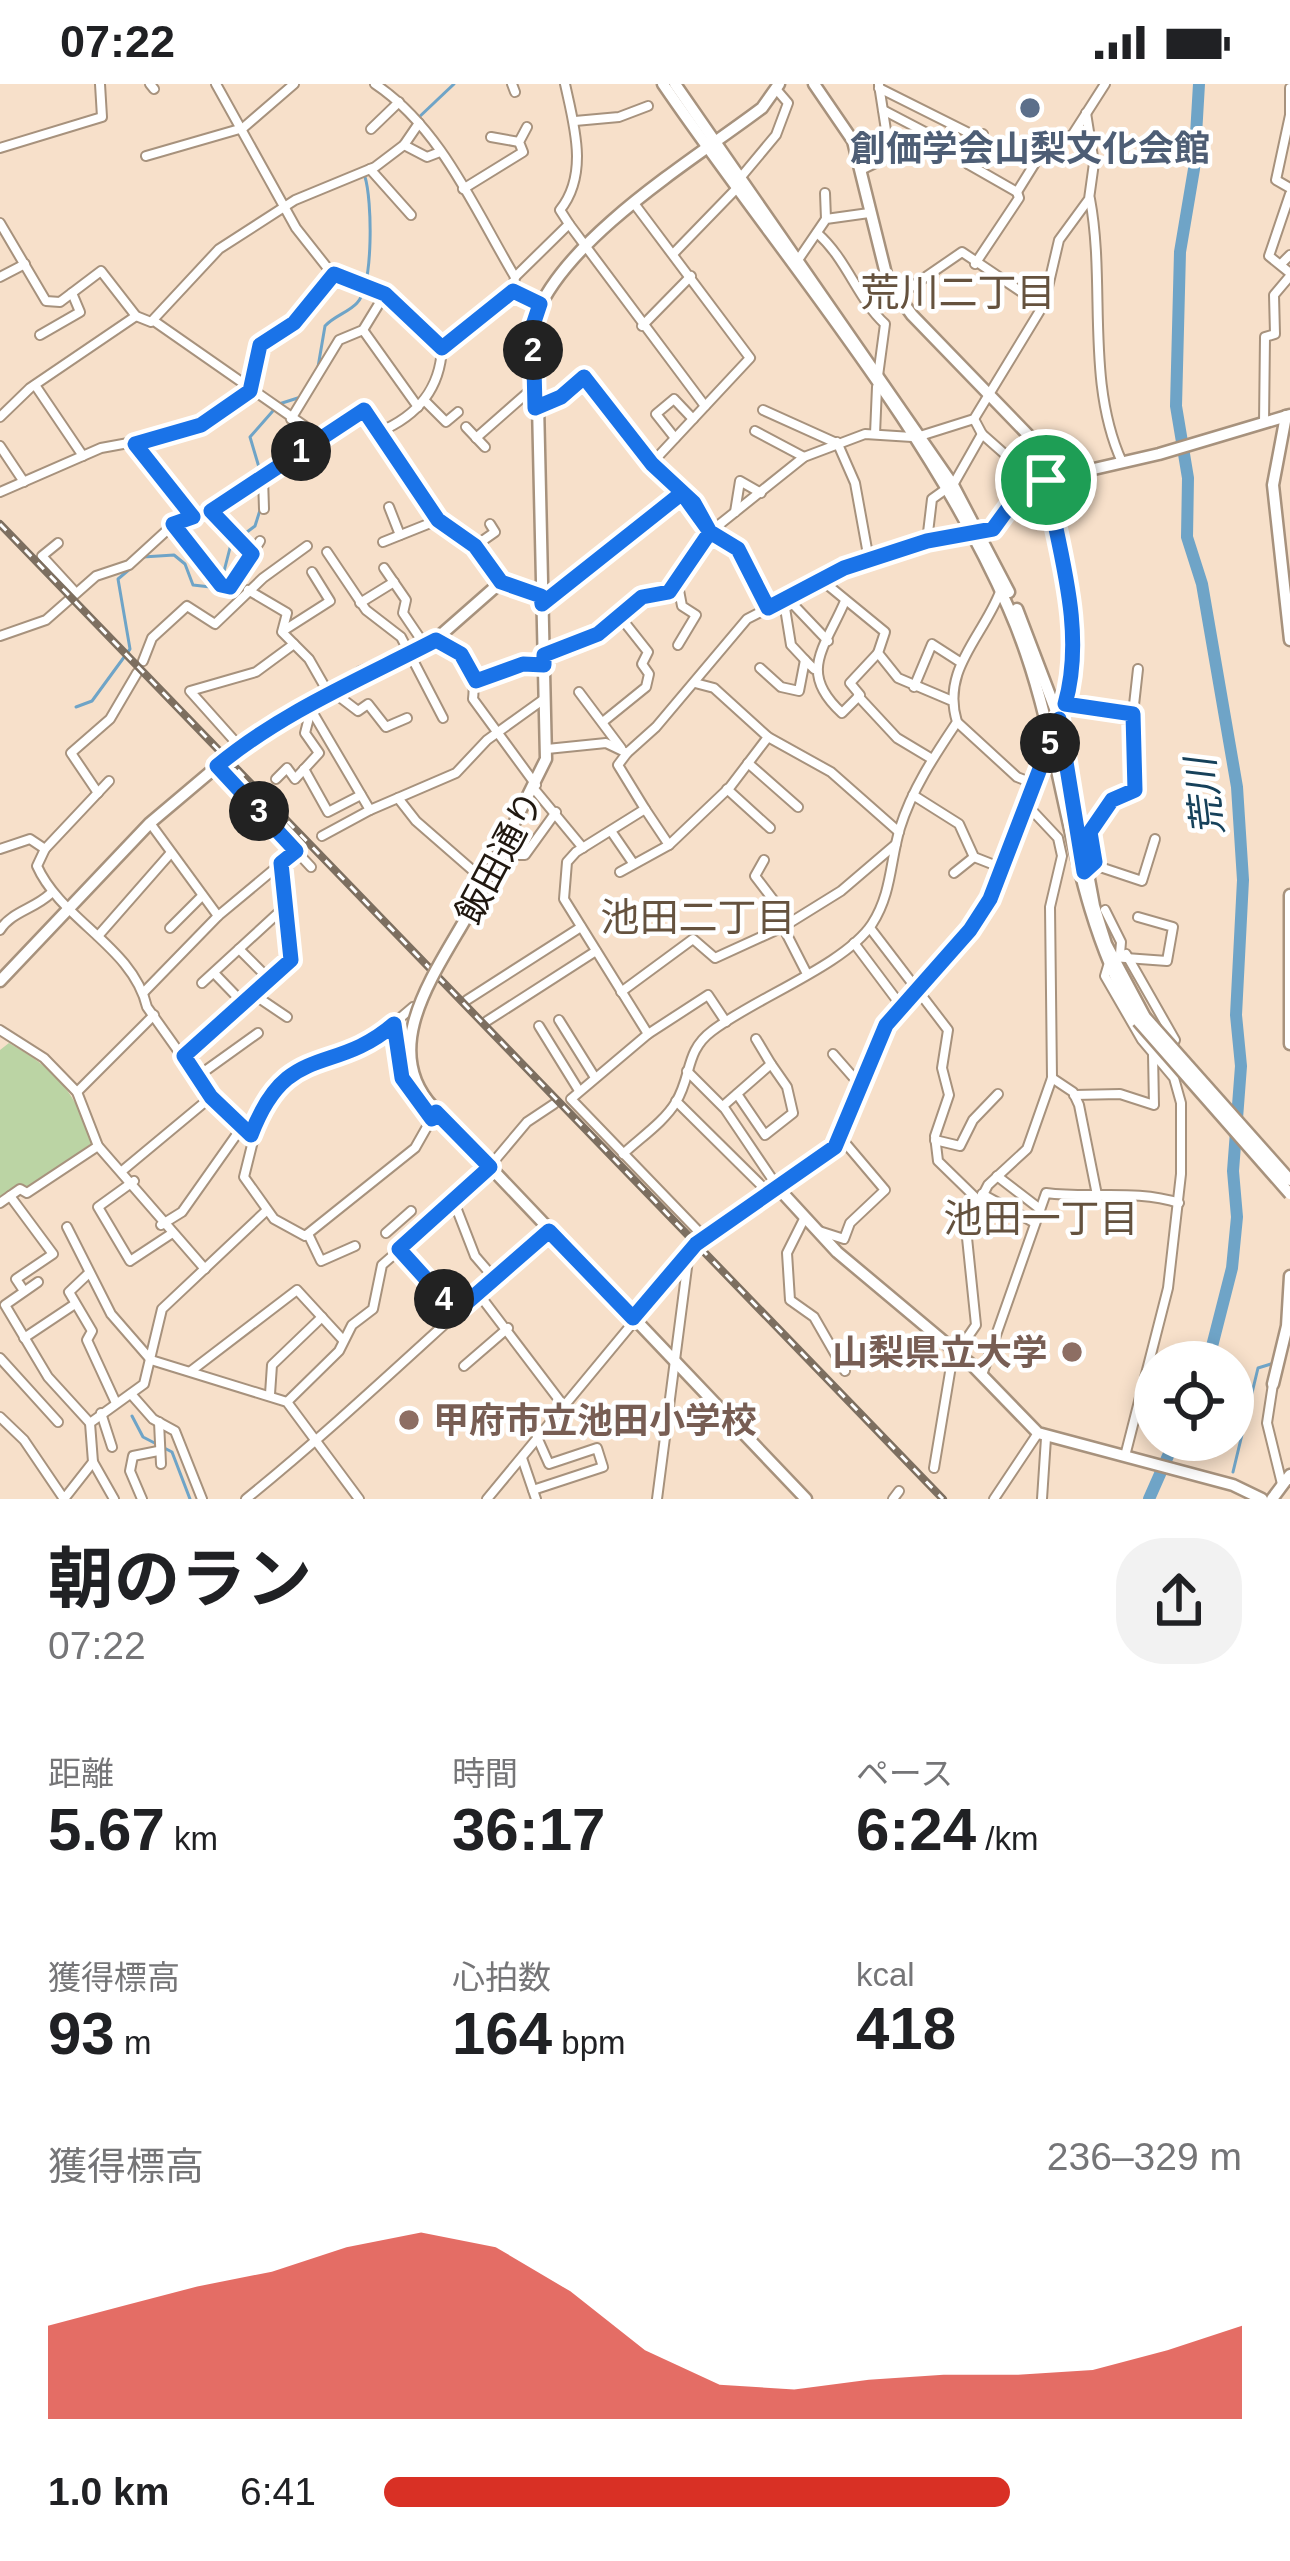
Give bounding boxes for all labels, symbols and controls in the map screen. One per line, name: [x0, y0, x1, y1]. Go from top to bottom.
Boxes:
text: 07:22: [60, 16, 175, 67]
marker: 創価学会山梨文化会館: [1017, 95, 1043, 121]
place label: 創価学会山梨文化会館: [850, 128, 1210, 169]
district label: 荒川二丁目: [860, 271, 1056, 314]
pin: 2: [503, 320, 563, 380]
text: 2: [524, 331, 542, 368]
pin: 1: [271, 421, 331, 481]
pin: [995, 429, 1097, 531]
text: 1: [292, 432, 310, 469]
icon: arrive: [1013, 447, 1079, 513]
pin: 5: [1020, 713, 1080, 773]
text: 5: [1041, 724, 1059, 761]
water label: 荒川: [1178, 752, 1231, 838]
pin: 3: [229, 781, 289, 841]
street label: 飯田通り: [448, 784, 551, 930]
text: 3: [250, 792, 268, 829]
district label: 池田二丁目: [600, 896, 796, 939]
district label: 池田一丁目: [943, 1197, 1139, 1240]
pin: 4: [414, 1269, 474, 1329]
text: 4: [435, 1280, 453, 1317]
place label: 山梨県立大学: [832, 1332, 1048, 1373]
marker: 山梨県立大学: [1059, 1339, 1085, 1365]
map controls: [1134, 1341, 1254, 1461]
button: locate: [1134, 1341, 1254, 1461]
place label: 甲府市立池田小学校: [433, 1400, 757, 1441]
marker: 甲府市立池田小学校: [396, 1407, 422, 1433]
button: share: [1116, 1538, 1242, 1664]
text: 朝のラン: [48, 1542, 312, 1616]
text: 07:22: [48, 1624, 146, 1667]
text: 距離: [48, 1755, 114, 1792]
text: 時間: [452, 1755, 518, 1792]
text: ペース: [856, 1755, 953, 1792]
text: 5.67: [48, 1796, 165, 1863]
text: 36:17: [452, 1796, 605, 1863]
text: 6:24: [856, 1796, 976, 1863]
text: km: [165, 1820, 218, 1857]
text: /km: [976, 1820, 1038, 1857]
text: kcal: [856, 1956, 915, 1993]
text: 獲得標高: [48, 1959, 180, 1996]
text: 心拍数: [452, 1959, 551, 1996]
text: 418: [856, 1995, 956, 2062]
text: 93: [48, 2000, 115, 2067]
text: 164: [452, 2000, 552, 2067]
text: m: [115, 2024, 151, 2061]
text: bpm: [552, 2024, 625, 2061]
text: 236–329 m: [1047, 2135, 1242, 2178]
text: 獲得標高: [48, 2145, 204, 2188]
text: 1.0 km: [48, 2470, 169, 2513]
text: 6:41: [240, 2470, 316, 2513]

